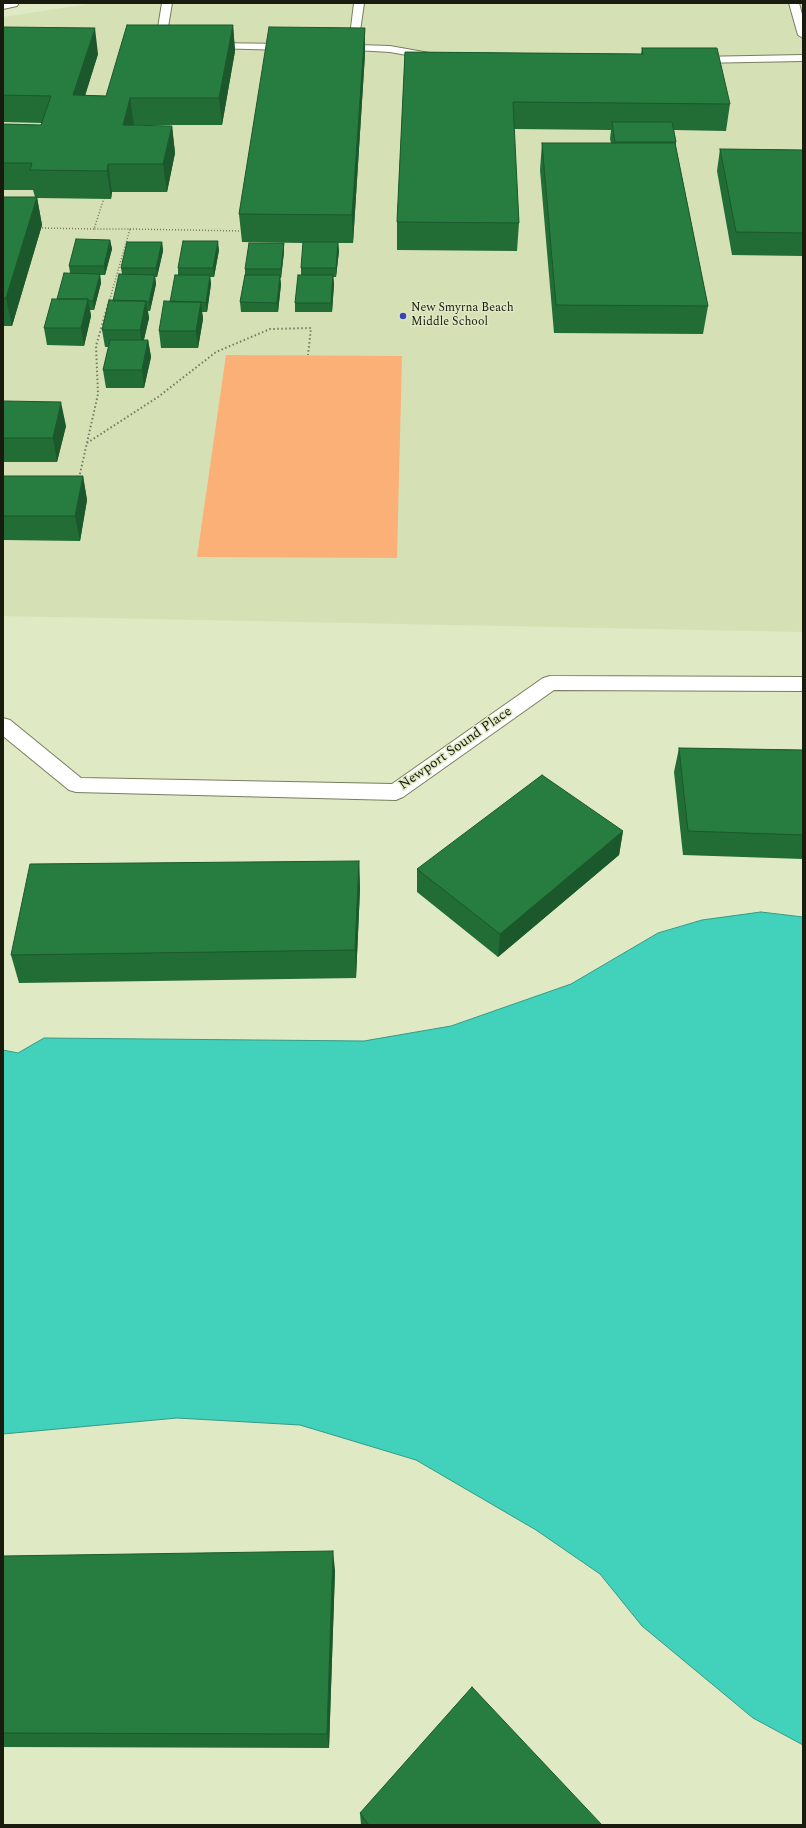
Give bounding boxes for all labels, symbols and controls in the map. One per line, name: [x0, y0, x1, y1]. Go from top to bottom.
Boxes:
place label: New Smyrna Beach Middle School: [411, 302, 514, 330]
marker: New Smyrna Beach Middle School: [398, 311, 408, 321]
street label: Newport Sound Place: [396, 704, 516, 794]

